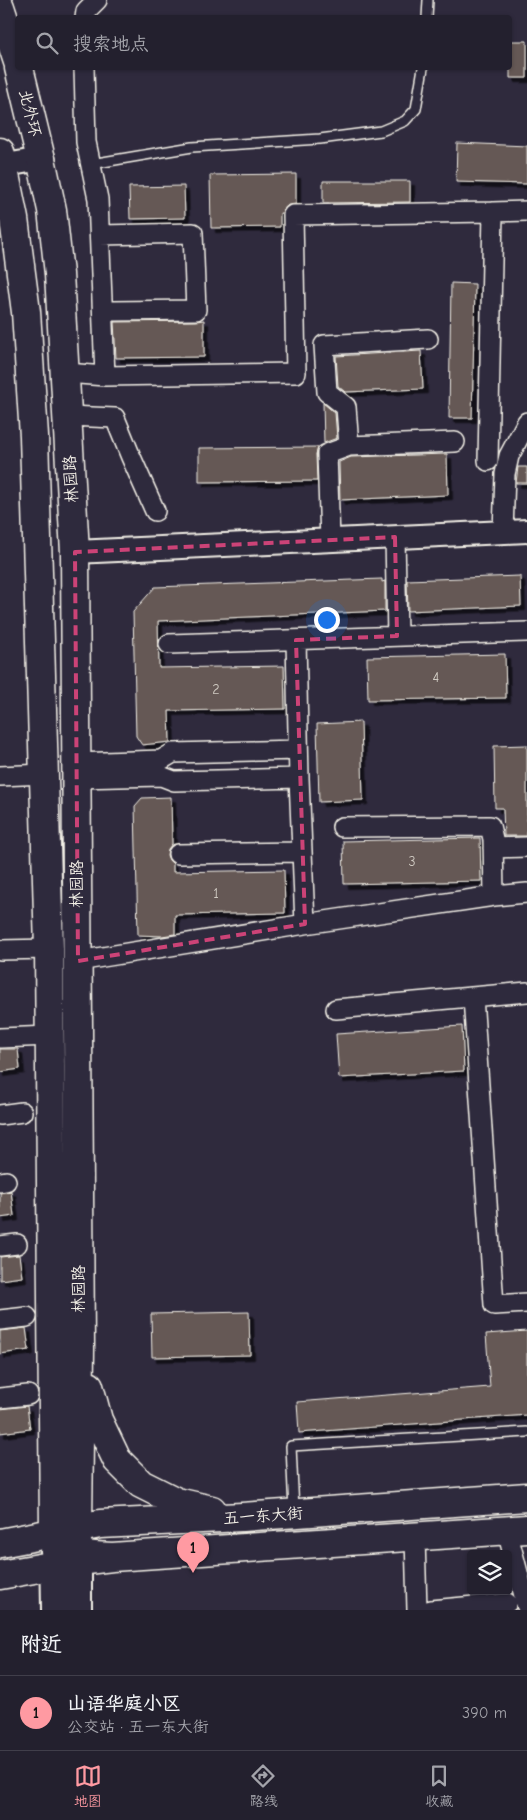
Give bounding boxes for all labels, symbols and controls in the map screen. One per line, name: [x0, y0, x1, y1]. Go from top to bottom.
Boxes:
search box: [15, 15, 512, 70]
icon: search: [33, 29, 61, 57]
text: 搜索地点: [73, 33, 149, 55]
street label: 北外环: [15, 88, 45, 138]
street label: 林园路: [61, 455, 81, 503]
your location: [314, 607, 340, 633]
house number: 4: [433, 669, 440, 686]
house number: 2: [212, 681, 220, 698]
house number: 3: [408, 853, 416, 870]
street label: 林园路: [68, 860, 86, 908]
house number: 1: [213, 885, 219, 902]
street label: 林园路: [70, 1265, 88, 1313]
street label: 五一东大街: [222, 1504, 304, 1528]
pin: 1: [177, 1532, 209, 1573]
map controls: [467, 1550, 512, 1595]
button: layers: [467, 1550, 512, 1595]
text: 附近: [20, 1632, 62, 1656]
text: 山语华庭小区: [67, 1693, 181, 1715]
text: 1: [33, 1704, 39, 1722]
text: 390 m: [462, 1704, 507, 1722]
text: 公交站 · 五一东大街: [67, 1718, 209, 1736]
tab: 地图: [74, 1762, 102, 1810]
tab: 路线: [249, 1762, 277, 1810]
tab: 收藏: [425, 1762, 453, 1810]

